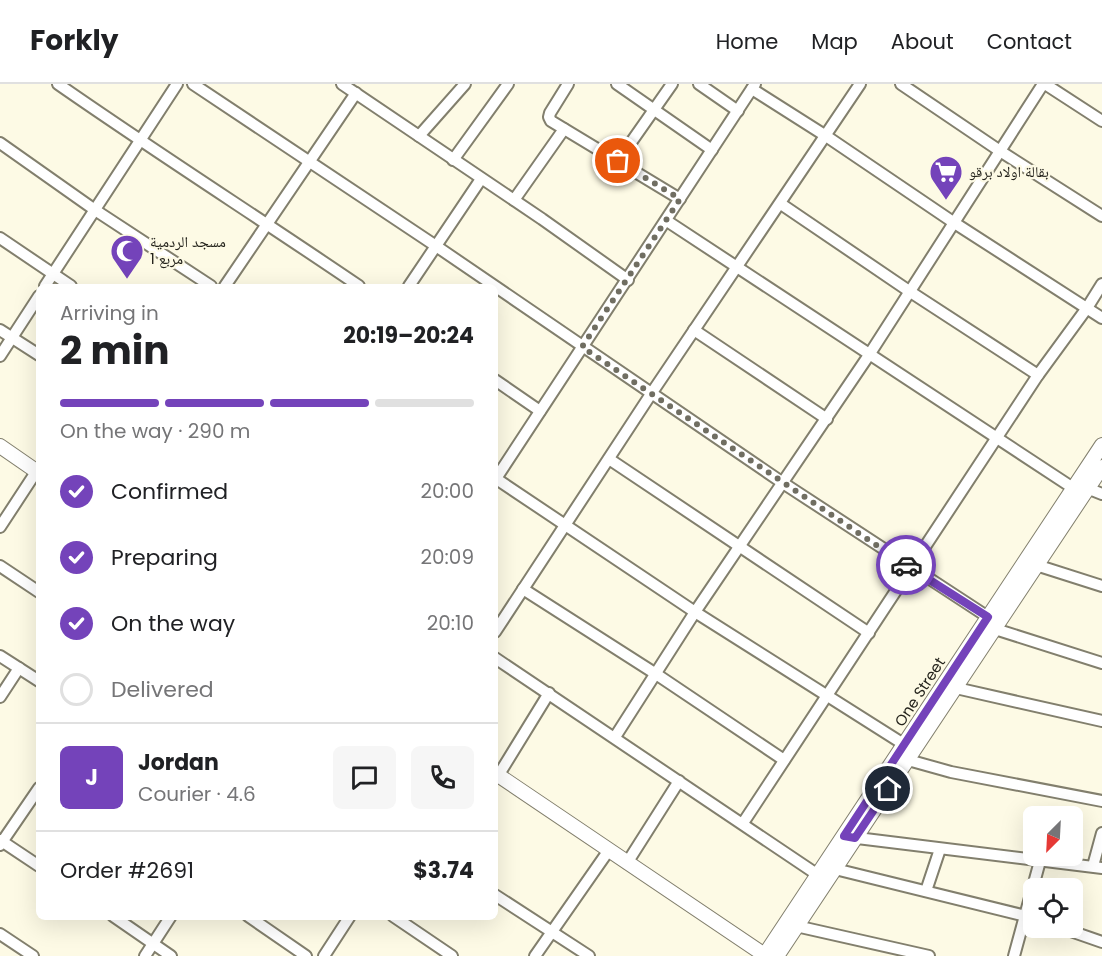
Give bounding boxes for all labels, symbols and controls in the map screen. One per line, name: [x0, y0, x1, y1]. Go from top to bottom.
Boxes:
text: Forkly: [30, 21, 118, 60]
text: Home: [716, 27, 778, 56]
text: Map: [811, 27, 858, 56]
text: About: [891, 27, 954, 56]
text: Contact: [987, 27, 1072, 56]
pin: [592, 135, 643, 186]
icon: bag: [601, 144, 634, 177]
supermarket icon: بقالة اولاد برقو: [928, 154, 964, 201]
place label: بقالة اولاد برقو: [969, 161, 1049, 182]
place label: مسجد الردمية مربع 1: [150, 231, 226, 269]
mosque icon: مسجد الردمية مربع 1: [109, 233, 145, 280]
text: Arriving in: [60, 299, 159, 327]
text: 20:19–20:24: [343, 320, 474, 351]
text: 2 min: [60, 323, 170, 378]
text: On the way · 290 m: [60, 417, 250, 445]
icon: check: [60, 475, 93, 508]
text: Confirmed: [111, 476, 228, 507]
text: 20:00: [421, 477, 474, 505]
courier: [876, 535, 936, 595]
icon: check: [60, 541, 93, 574]
text: Preparing: [111, 542, 218, 573]
text: 20:09: [421, 543, 474, 571]
icon: car: [890, 549, 923, 582]
icon: check: [60, 607, 93, 640]
text: On the way: [111, 608, 235, 639]
text: 20:10: [427, 609, 474, 637]
street label: One Street: [889, 653, 950, 730]
text: Delivered: [111, 674, 214, 705]
button: chat: [333, 746, 396, 809]
button: phone: [411, 746, 474, 809]
text: Jordan: [138, 747, 219, 778]
text: J: [85, 762, 98, 793]
pin: [862, 763, 913, 814]
icon: home: [871, 772, 904, 805]
text: Courier · 4.6: [138, 780, 256, 808]
north arrow: [1023, 806, 1083, 866]
map controls: [1023, 806, 1083, 938]
text: Order #2691: [60, 855, 194, 886]
text: $3.74: [413, 855, 474, 886]
button: locate: [1023, 878, 1083, 938]

